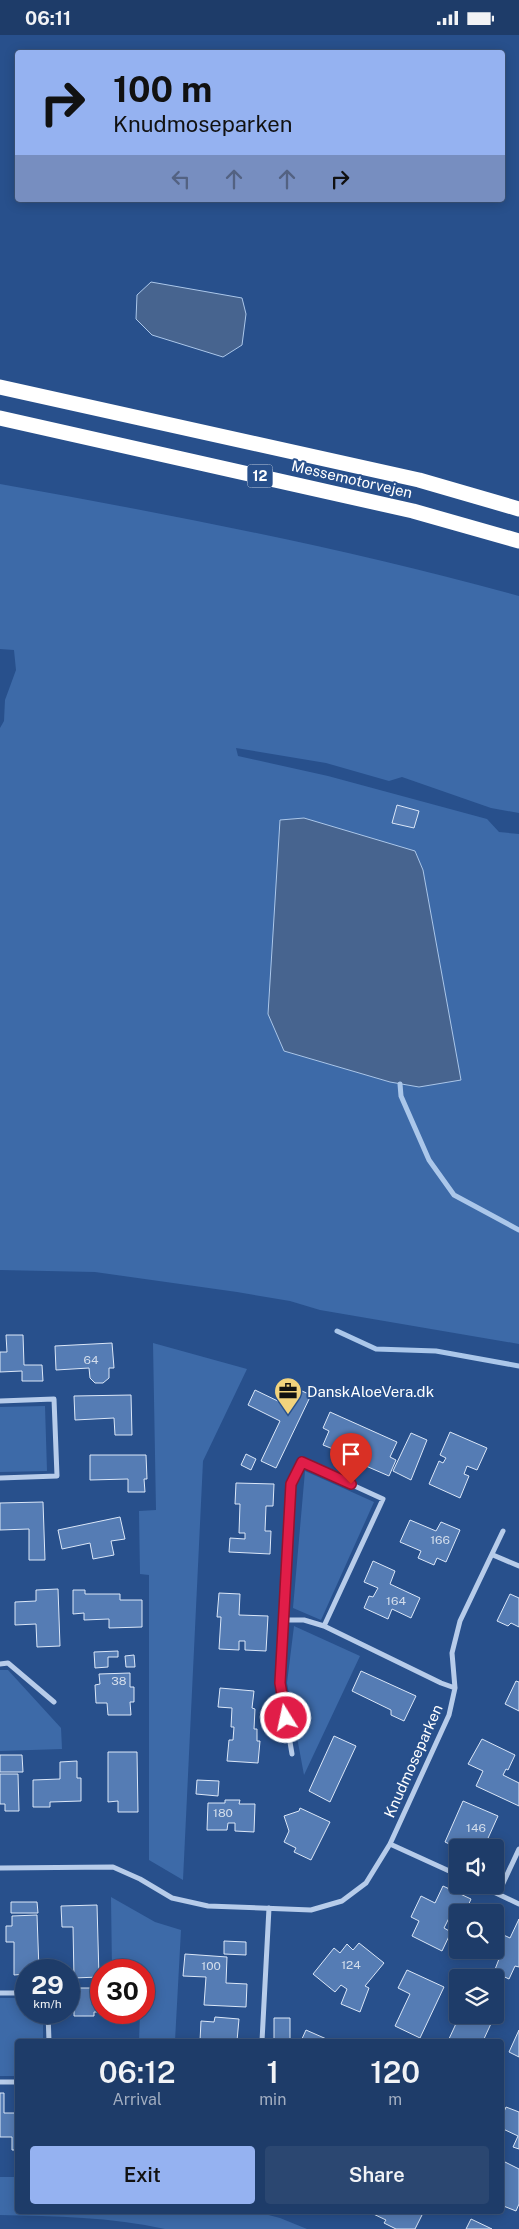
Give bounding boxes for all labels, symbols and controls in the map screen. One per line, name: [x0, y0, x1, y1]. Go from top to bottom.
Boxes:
text: 06:11: [25, 7, 71, 29]
text: 100 m: [113, 69, 212, 110]
icon: right: [30, 70, 95, 135]
text: Knudmoseparken: [113, 111, 292, 137]
icon: left: [167, 165, 195, 193]
icon: ahead: [220, 165, 248, 193]
icon: ahead: [273, 165, 301, 193]
icon: right: [326, 165, 354, 193]
street label: Messemotorvejen: [290, 457, 414, 501]
road number: 12: [248, 465, 272, 487]
house number: 64: [84, 1353, 99, 1367]
office icon: DanskAloeVera.dk: [273, 1376, 303, 1415]
place label: DanskAloeVera.dk: [307, 1383, 434, 1400]
pin: [330, 1433, 372, 1484]
icon: arrive: [337, 1440, 365, 1468]
house number: 166: [430, 1533, 450, 1547]
house number: 164: [386, 1594, 406, 1608]
house number: 38: [111, 1674, 127, 1688]
position arrow: [259, 1691, 311, 1743]
street label: Knudmoseparken: [380, 1702, 446, 1820]
house number: 180: [213, 1806, 233, 1820]
house number: 146: [466, 1821, 486, 1835]
map controls: [449, 1839, 504, 2024]
button: sound: [449, 1839, 504, 1894]
button: search: [449, 1904, 504, 1959]
house number: 124: [341, 1958, 361, 1972]
speed limit sign: 30: [90, 1959, 155, 2024]
house number: 100: [201, 1959, 221, 1973]
button: layers: [449, 1969, 504, 2024]
text: 29: [31, 1970, 64, 2000]
text: km/h: [33, 1997, 62, 2011]
text: 06:12: [99, 2054, 175, 2090]
text: 1: [267, 2054, 279, 2090]
text: 120: [370, 2054, 420, 2090]
text: Arrival: [112, 2090, 162, 2109]
text: min: [259, 2090, 286, 2109]
text: m: [388, 2090, 402, 2109]
button: Exit: [30, 2146, 255, 2204]
button: Share: [265, 2146, 489, 2204]

